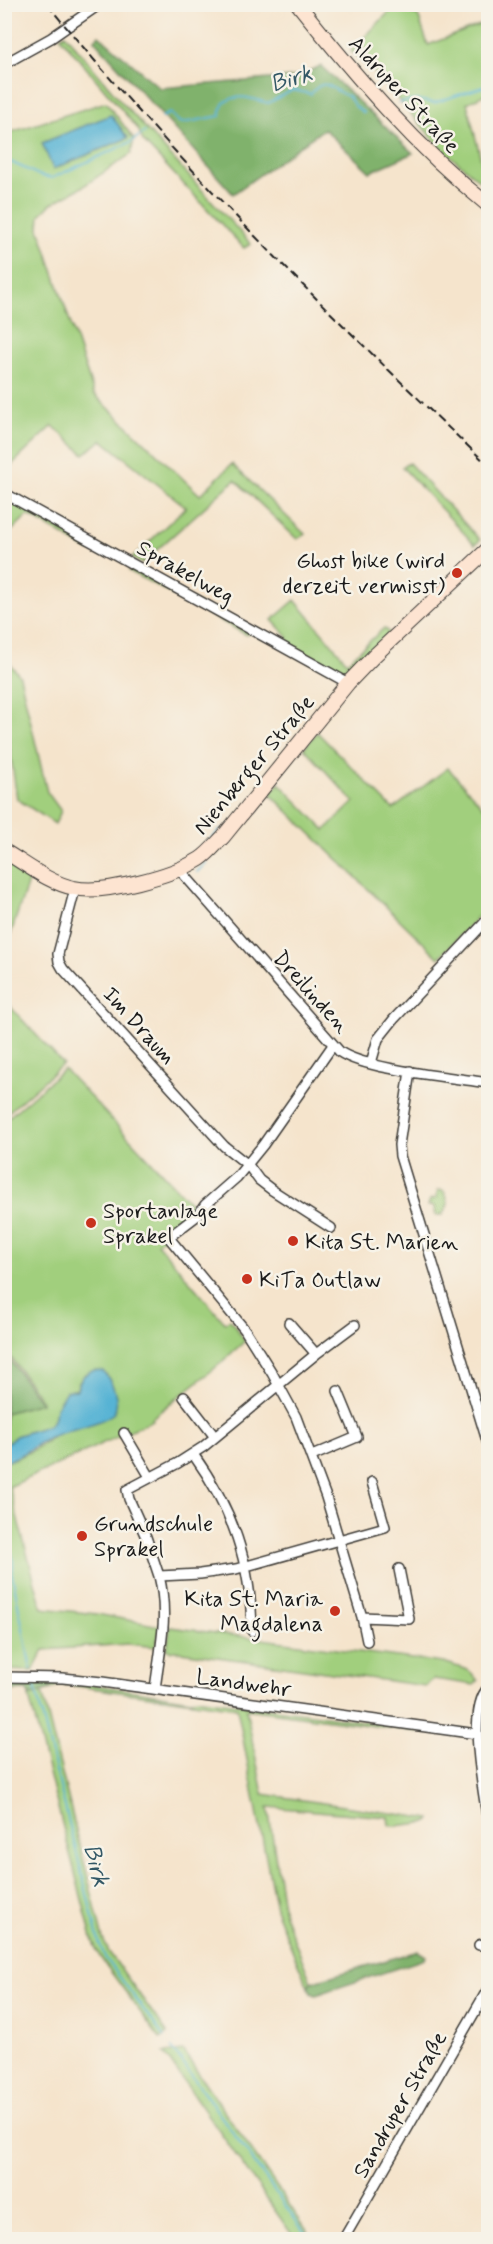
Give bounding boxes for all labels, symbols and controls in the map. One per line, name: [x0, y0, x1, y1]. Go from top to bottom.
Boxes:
street label: Aldruper Straße: [342, 31, 465, 160]
water label: Birk: [267, 58, 316, 100]
street label: Sprakelweg: [131, 535, 239, 612]
place label: Ghost bike (wird derzeit vermisst): [282, 548, 445, 601]
marker: Ghost bike (wird derzeit vermisst): [450, 566, 464, 580]
street label: Nienberger Straße: [188, 689, 324, 843]
street label: Dreilinden: [266, 945, 355, 1040]
street label: Im Draum: [96, 981, 181, 1071]
place label: Sportanlage Sprakel: [103, 1198, 218, 1251]
marker: Sportanlage Sprakel: [84, 1216, 98, 1230]
place label: Kita St. Marien: [305, 1229, 458, 1257]
marker: Kita St. Marien: [286, 1234, 300, 1248]
place label: KiTa Outlaw: [259, 1267, 381, 1295]
marker: KiTa Outlaw: [240, 1272, 254, 1286]
place label: Grundschule Sprakel: [94, 1511, 213, 1564]
marker: Grundschule Sprakel: [75, 1529, 89, 1543]
place label: Kita St. Maria Magdalena: [184, 1586, 324, 1642]
marker: Kita St. Maria Magdalena: [328, 1604, 342, 1618]
street label: Landwehr: [194, 1663, 294, 1705]
water label: Birk: [75, 1841, 116, 1890]
street label: Sandruper Straße: [347, 2026, 454, 2183]

